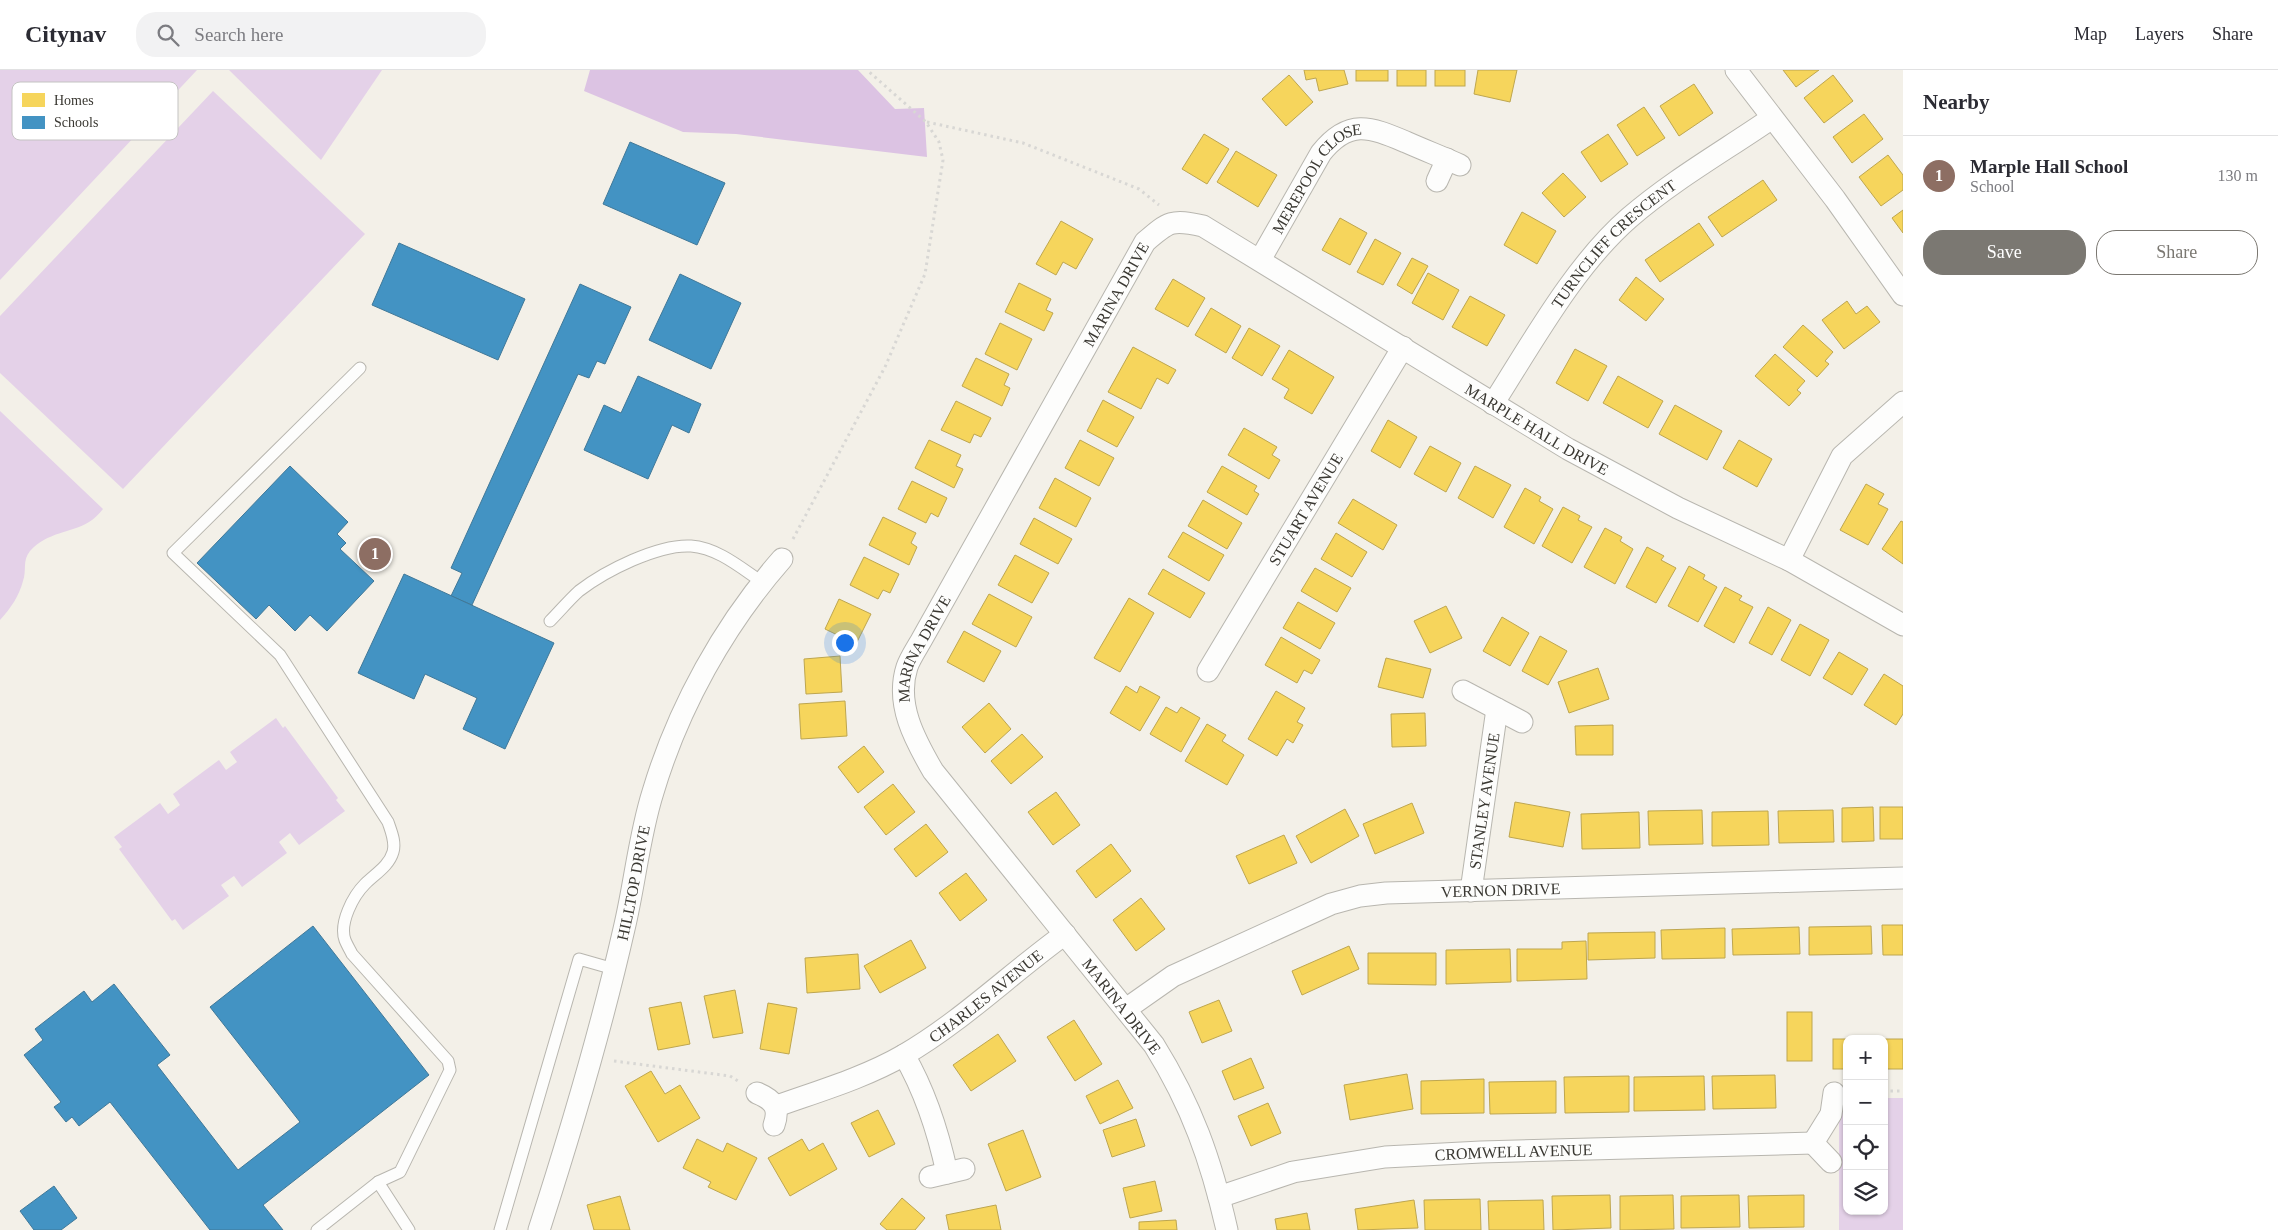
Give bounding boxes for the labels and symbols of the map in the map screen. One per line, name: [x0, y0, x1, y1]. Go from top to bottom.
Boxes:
legend: [12, 82, 178, 140]
text: Homes: [54, 93, 94, 108]
text: Schools: [54, 115, 98, 130]
street label: MEREPOOL CLOSE: [1269, 120, 1363, 237]
street label: TURNCLIFF CRESCENT: [1548, 176, 1680, 311]
street label: MARINA DRIVE: [1080, 239, 1152, 349]
street label: MARPLE HALL DRIVE: [1462, 380, 1612, 478]
street label: STUART AVENUE: [1266, 450, 1346, 568]
pin: 1: [359, 535, 391, 573]
street label: MARINA DRIVE: [895, 592, 954, 703]
your location: [832, 630, 858, 656]
street label: STANLEY AVENUE: [1466, 732, 1503, 870]
street label: HILLTOP DRIVE: [614, 824, 653, 942]
street label: VERNON DRIVE: [1441, 880, 1561, 900]
street label: CHARLES AVENUE: [926, 946, 1046, 1046]
street label: MARINA DRIVE: [1079, 955, 1164, 1058]
street label: CROMWELL AVENUE: [1434, 1141, 1593, 1163]

